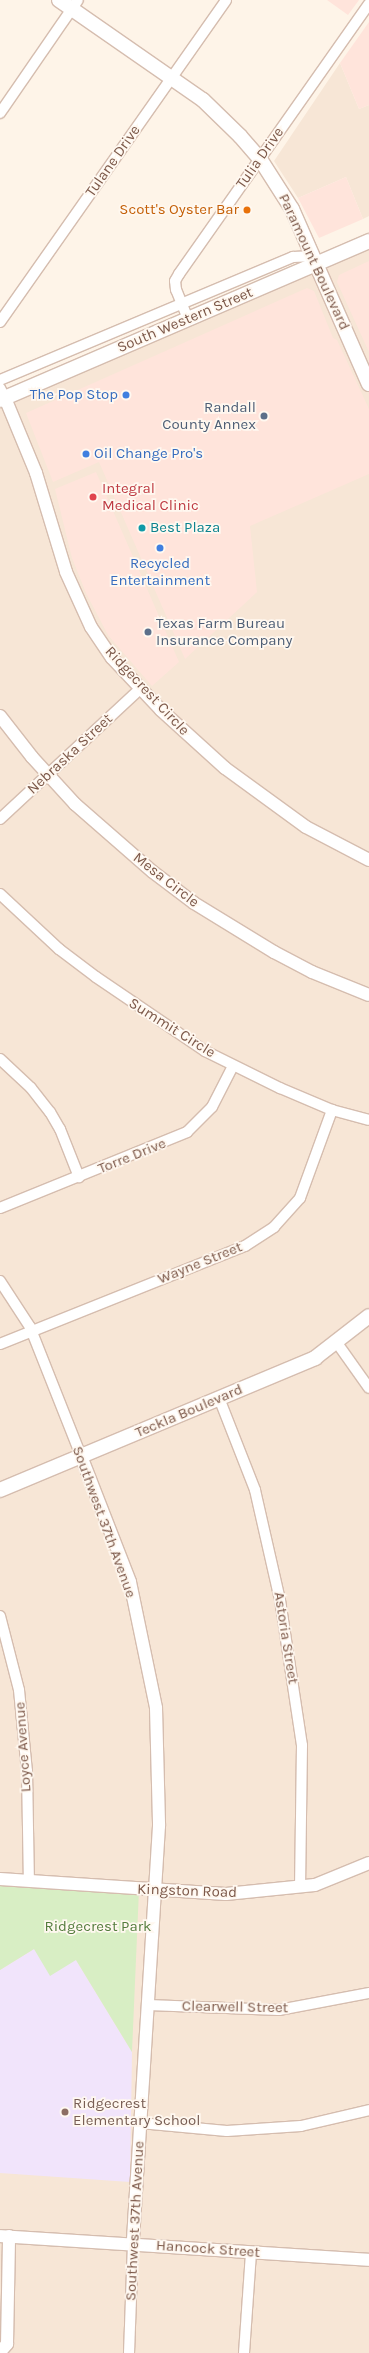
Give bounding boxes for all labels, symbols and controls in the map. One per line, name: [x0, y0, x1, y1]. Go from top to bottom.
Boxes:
street label: Tulane Drive: [82, 122, 144, 200]
street label: Tulia Drive: [232, 124, 288, 192]
street label: Paramount Boulevard: [274, 191, 354, 333]
place label: Scott's Oyster Bar: [119, 201, 239, 219]
marker: Scott's Oyster Bar: [242, 205, 252, 215]
street label: South Western Street: [114, 283, 256, 357]
place label: The Pop Stop: [30, 386, 118, 404]
marker: The Pop Stop: [121, 390, 131, 400]
place label: Randall County Annex: [162, 398, 256, 433]
marker: Randall County Annex: [259, 411, 269, 421]
place label: Oil Change Pro's: [94, 445, 203, 463]
marker: Oil Change Pro's: [81, 449, 91, 459]
place label: Integral Medical Clinic: [102, 479, 199, 514]
marker: Integral Medical Clinic: [87, 491, 99, 503]
place label: Best Plaza: [150, 519, 220, 537]
marker: Best Plaza: [137, 523, 147, 533]
marker: Recycled Entertainment: [155, 543, 165, 553]
place label: Recycled Entertainment: [110, 554, 210, 589]
place label: Texas Farm Bureau Insurance Company: [156, 614, 292, 649]
marker: Texas Farm Bureau Insurance Company: [143, 627, 153, 637]
street label: Ridgecrest Circle: [101, 643, 193, 739]
street label: Nebraska Street: [24, 710, 116, 798]
street label: Mesa Circle: [129, 849, 203, 911]
street label: Summit Circle: [125, 994, 219, 1062]
street label: Torre Drive: [95, 1134, 169, 1178]
street label: Wayne Street: [155, 1238, 245, 1288]
street label: Teckla Boulevard: [133, 1380, 245, 1442]
street label: Southwest 37th Avenue: [68, 1444, 140, 1600]
street label: Astoria Street: [270, 1591, 302, 1685]
street label: Loyce Avenue: [11, 1701, 35, 1793]
street label: Kingston Road: [137, 1880, 237, 1902]
park label: Ridgecrest Park: [44, 1918, 152, 1936]
street label: Clearwell Street: [182, 1997, 288, 2017]
place label: Ridgecrest Elementary School: [73, 2094, 200, 2129]
marker: Ridgecrest Elementary School: [60, 2107, 70, 2117]
street label: Southwest 37th Avenue: [122, 2141, 148, 2301]
street label: Hancock Street: [155, 2236, 261, 2262]

